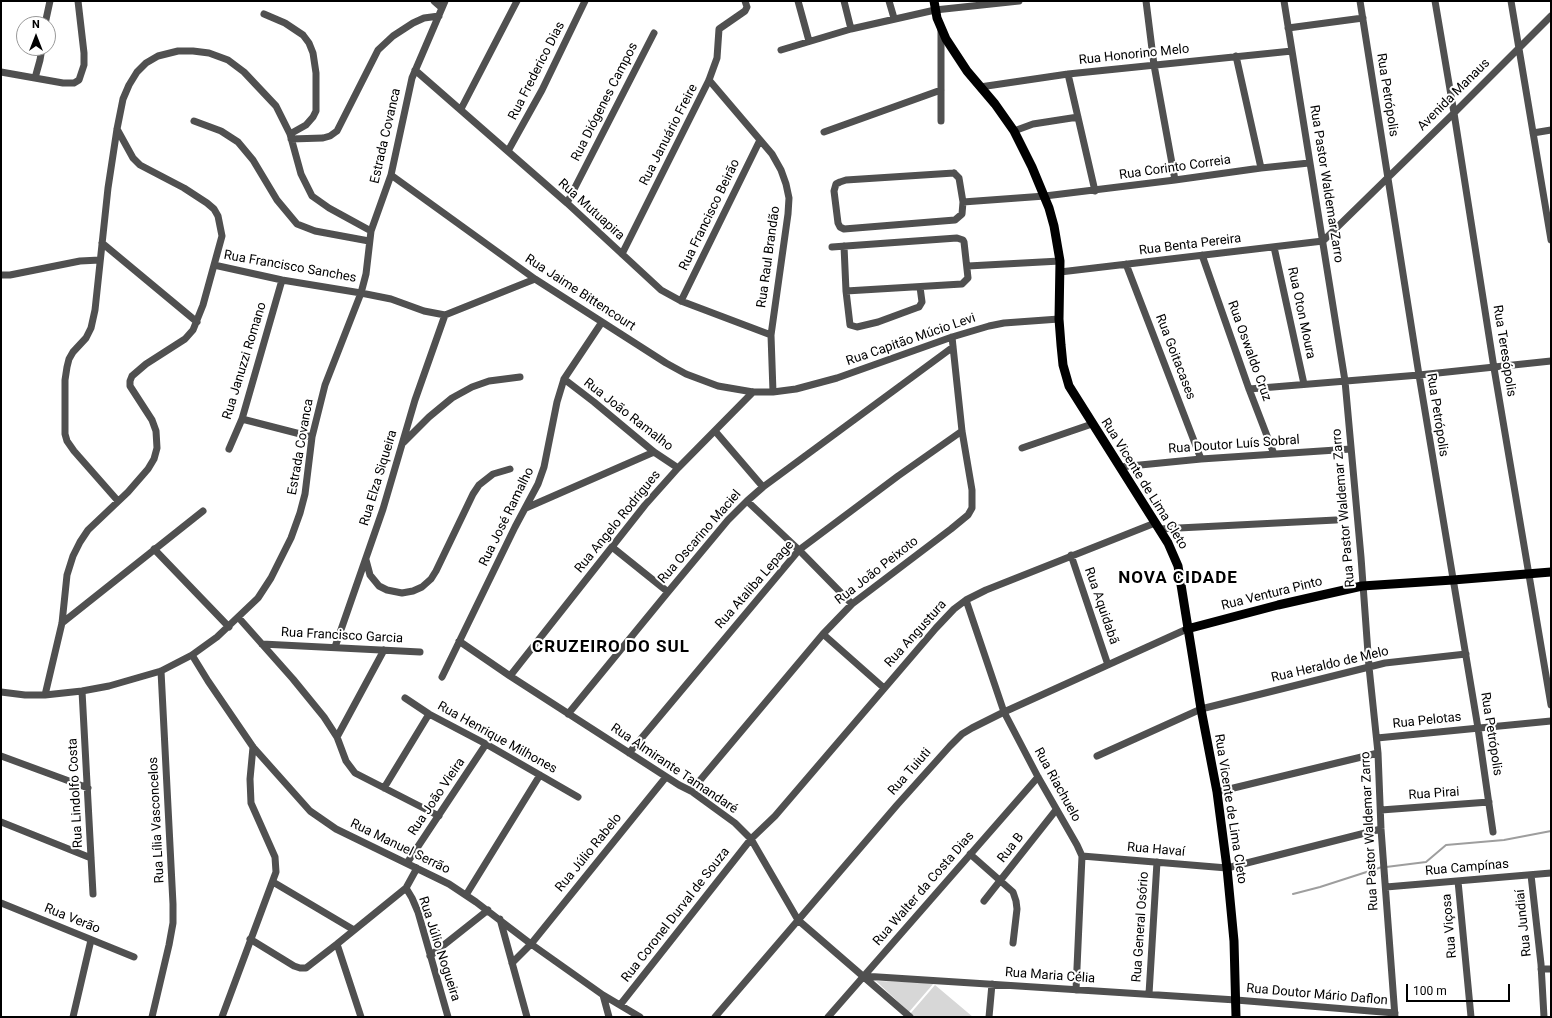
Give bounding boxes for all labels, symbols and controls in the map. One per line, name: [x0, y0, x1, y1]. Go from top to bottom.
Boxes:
north arrow: [16, 16, 56, 56]
text: N: [32, 18, 40, 31]
street label: Rua Frederico Dias: [505, 19, 569, 123]
street label: Rua Diógenes Campos: [568, 40, 642, 164]
street label: Rua Honorino Melo: [1078, 41, 1190, 69]
street label: Rua Petrópolis: [1373, 52, 1401, 138]
street label: Avenida Manaus: [1415, 56, 1493, 134]
street label: Rua Januário Freire: [637, 82, 701, 188]
street label: Estrada Covanca: [367, 87, 405, 185]
street label: Rua Pastor Waldemar Zarro: [1306, 104, 1346, 264]
street label: Rua Corinto Correia: [1118, 152, 1232, 184]
street label: Rua Francisco Beirão: [676, 157, 744, 273]
street label: Rua Mutuapira: [555, 176, 627, 244]
street label: Rua Raul Brandão: [754, 205, 784, 309]
street label: Rua Benta Pereira: [1138, 231, 1242, 259]
street label: Rua Francisco Sanches: [222, 248, 358, 286]
street label: Rua Jaime Bittencourt: [522, 251, 638, 335]
street label: Rua Oton Moura: [1284, 266, 1318, 360]
street label: Rua Oswaldo Cruz: [1224, 299, 1274, 403]
street label: Rua Januzzi Romano: [220, 300, 270, 422]
street label: Rua Teresópolis: [1489, 304, 1519, 398]
street label: Rua Capitão Múcio Levi: [844, 311, 978, 369]
street label: Rua Goitacases: [1152, 312, 1198, 402]
street label: Rua Petrópolis: [1423, 372, 1451, 458]
street label: Rua João Ramalho: [580, 375, 676, 455]
street label: Estrada Covanca: [285, 398, 317, 496]
street label: Rua Vicente de Lima Cleto: [1097, 416, 1191, 552]
street label: Rua Elza Siqueira: [357, 428, 401, 528]
street label: Rua Pastor Waldemar Zarro: [1329, 428, 1359, 588]
street label: Rua Doutor Luís Sobral: [1168, 433, 1300, 457]
street label: Rua José Ramalho: [476, 465, 538, 569]
street label: Rua Angelo Rodrigues: [572, 468, 664, 576]
street label: Rua Oscarino Maciel: [655, 487, 745, 587]
street label: Rua João Peixoto: [832, 534, 922, 608]
street label: Rua Ataliba Lepage: [713, 538, 797, 632]
street label: Rua Aquidabã: [1081, 565, 1121, 647]
district label: NOVA CIDADE: [1118, 569, 1238, 589]
street label: Rua Ventura Pinto: [1220, 574, 1324, 614]
street label: Rua Angustura: [882, 597, 950, 671]
street label: Rua Francisco Garcia: [281, 625, 403, 647]
district label: CRUZEIRO DO SUL: [532, 638, 690, 658]
street label: Rua Heraldo de Melo: [1270, 644, 1390, 686]
street label: Rua Petrópolis: [1477, 691, 1505, 777]
street label: Rua Henrique Milhones: [435, 699, 559, 777]
street label: Rua Pelotas: [1392, 710, 1462, 732]
street label: Rua Almirante Tamandaré: [608, 721, 740, 817]
street label: Rua Vicente de Lima Cleto: [1210, 733, 1250, 885]
street label: Rua Lindolfo Costa: [65, 738, 87, 848]
street label: Rua Tuiuti: [885, 745, 935, 799]
street label: Rua Riachuelo: [1030, 745, 1084, 825]
street label: Rua Pastor Waldemar Zarro: [1358, 751, 1382, 911]
street label: Rua João Vieira: [405, 755, 469, 839]
street label: Rua Lília Vasconcelos: [146, 756, 168, 884]
street label: Rua Pirai: [1408, 784, 1460, 804]
street label: Rua Júlio Rabelo: [553, 811, 625, 895]
street label: Rua Manuel Serrão: [348, 816, 452, 878]
street label: Rua Walter da Costa Dias: [870, 829, 978, 949]
street label: Rua B: [995, 830, 1027, 866]
street label: Rua Havaí: [1126, 840, 1186, 860]
street label: Rua Coronel Durval de Souza: [619, 845, 733, 985]
street label: Rua Campínas: [1425, 857, 1509, 879]
street label: Rua General Osório: [1129, 871, 1153, 983]
street label: Rua Jundiaí: [1513, 888, 1535, 958]
street label: Rua Viçosa: [1439, 893, 1461, 959]
street label: Rua Júlio Nogueira: [415, 895, 463, 1003]
street label: Rua Verão: [42, 901, 102, 937]
street label: Rua Maria Célia: [1004, 965, 1096, 987]
scale bar: [1408, 976, 1512, 1002]
street label: Rua Doutor Mário Daflon: [1246, 981, 1388, 1009]
text: 100 m: [1413, 984, 1447, 998]

